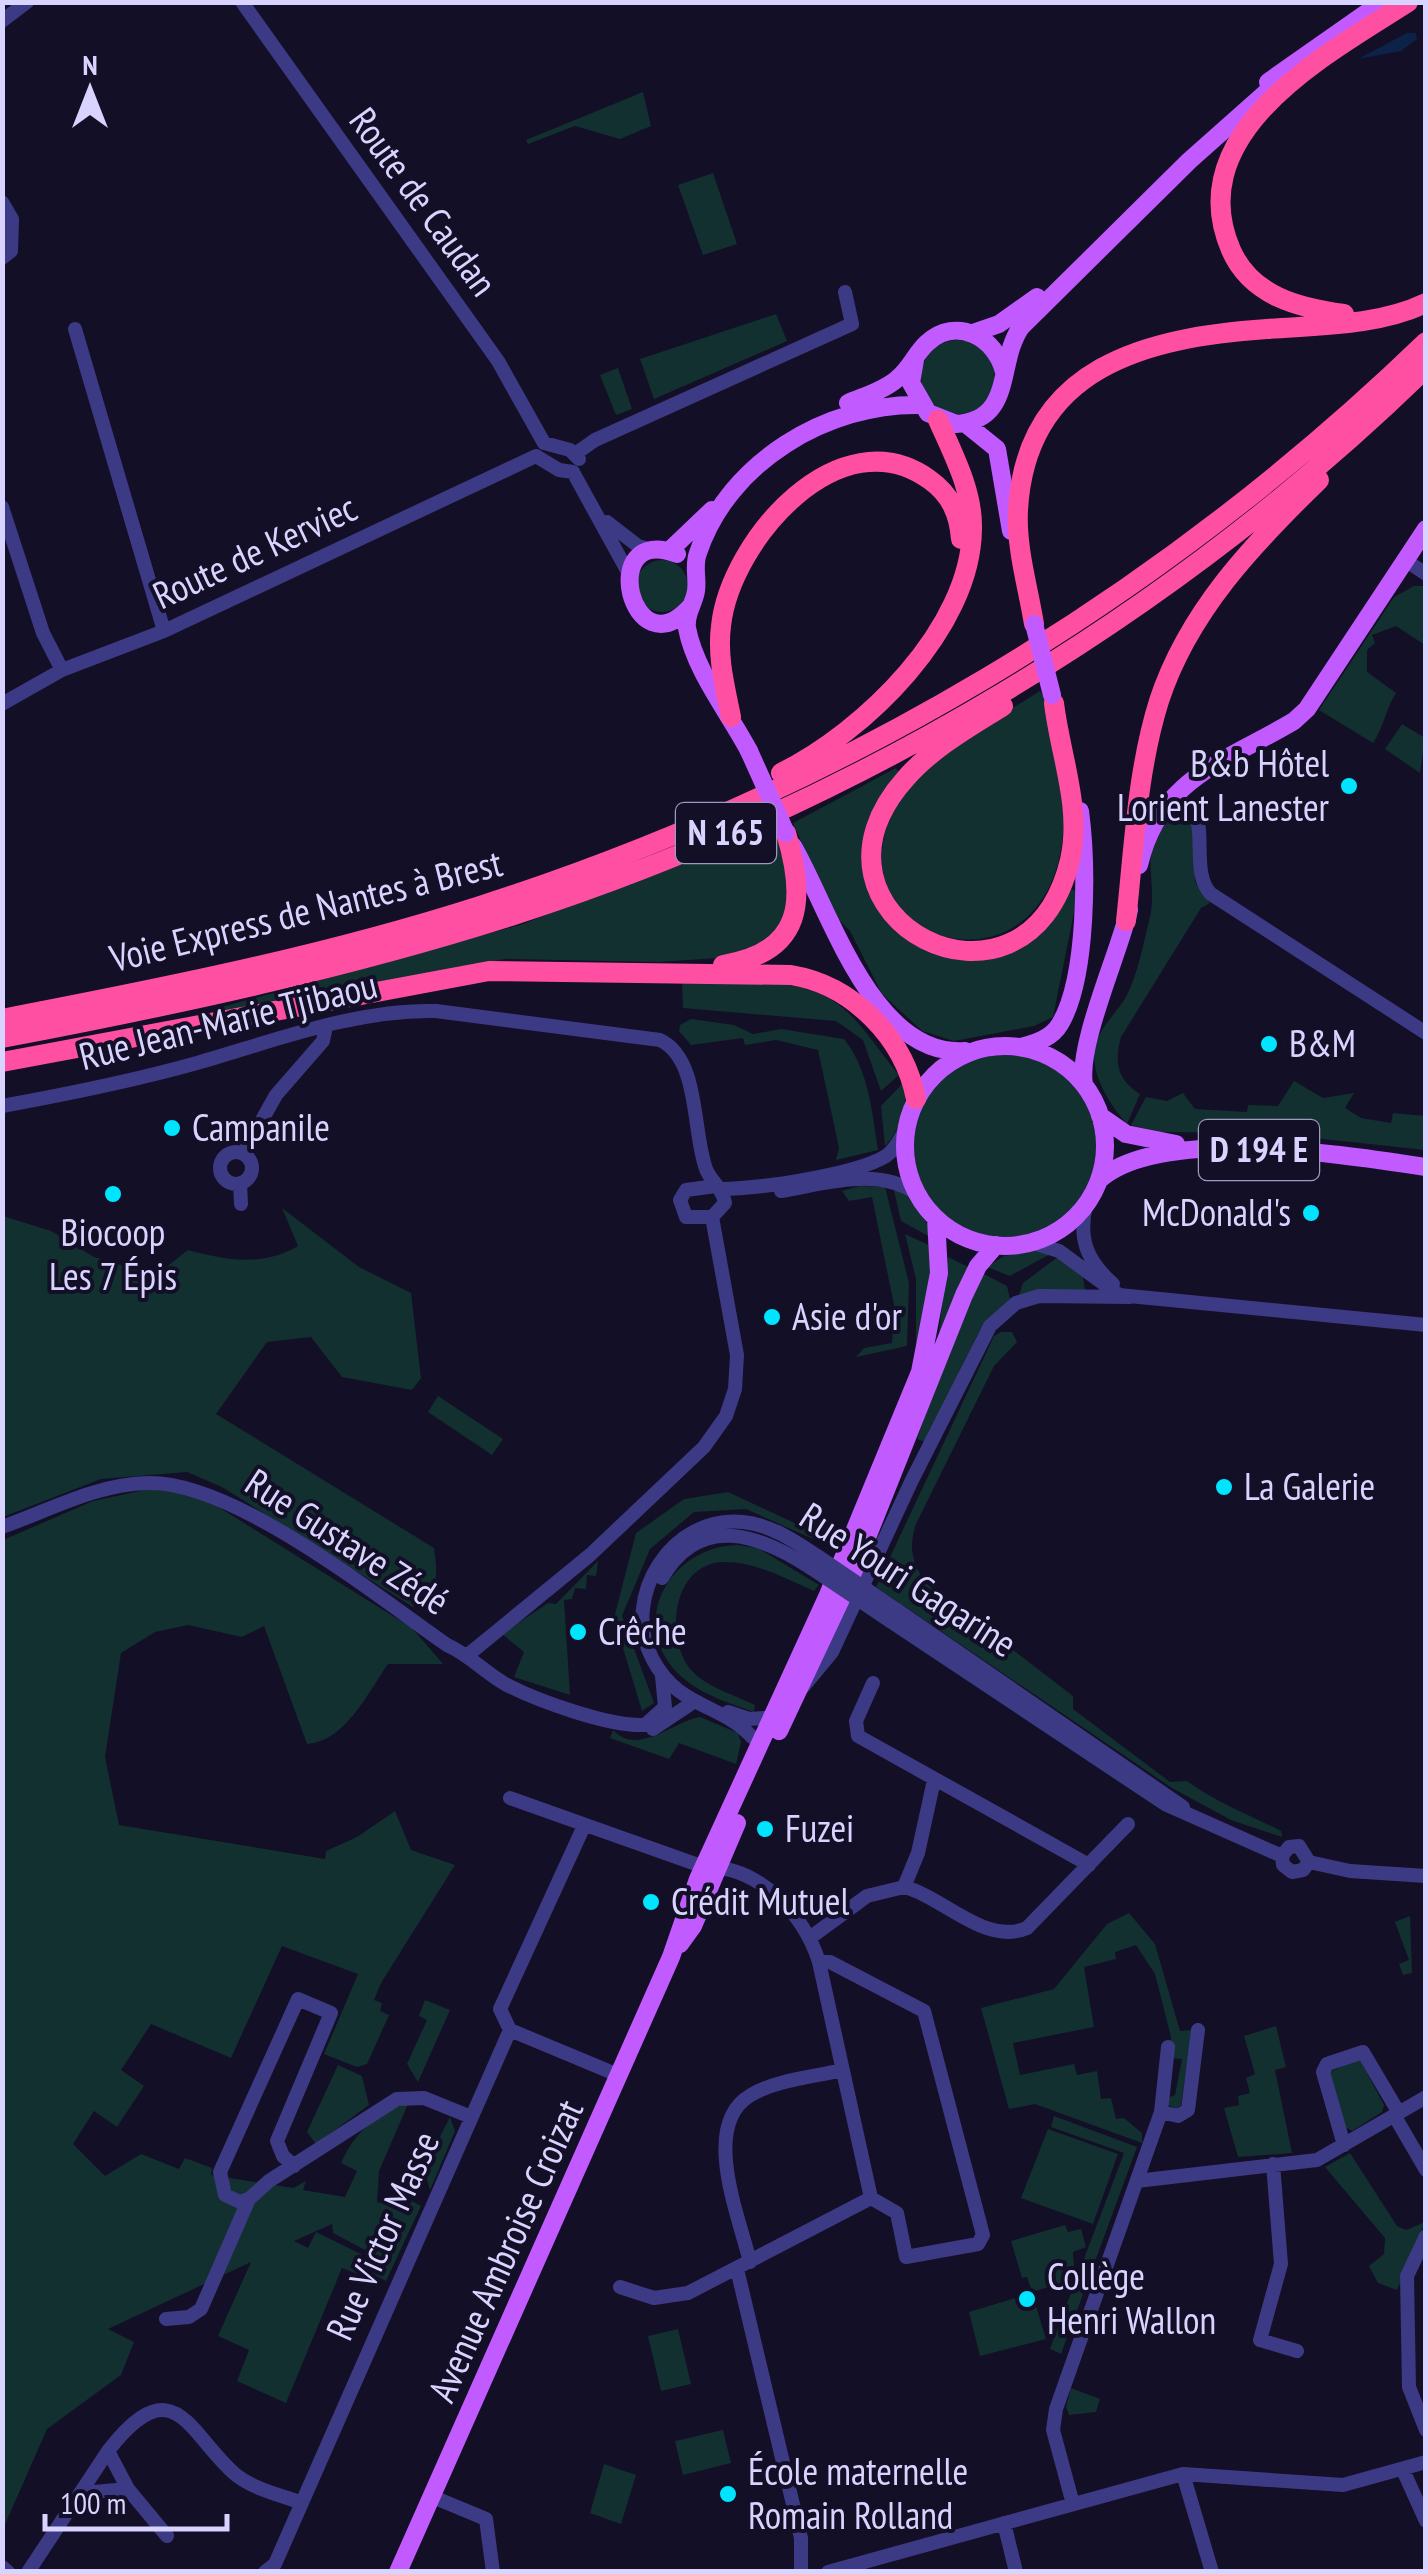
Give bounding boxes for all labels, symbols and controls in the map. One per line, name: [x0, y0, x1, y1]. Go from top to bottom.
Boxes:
north arrow: [40, 40, 140, 140]
text: N: [82, 46, 98, 83]
street label: Route de Caudan: [340, 97, 509, 305]
street label: Route de Kerviec: [145, 482, 364, 619]
place label: B&b Hôtel Lorient Lanester: [1117, 738, 1330, 831]
marker: B&b Hôtel Lorient Lanester: [1338, 775, 1360, 797]
road number: N 165: [676, 803, 776, 863]
street label: Voie Express de Nantes à Brest: [104, 837, 507, 982]
street label: Rue Jean-Marie Tjibaou: [74, 959, 382, 1080]
place label: B&M: [1289, 1018, 1356, 1067]
marker: B&M: [1258, 1033, 1280, 1055]
place label: Campanile: [192, 1102, 330, 1151]
marker: Campanile: [161, 1117, 183, 1139]
road number: D 194 E: [1199, 1120, 1319, 1180]
marker: Biocoop Les 7 Épis: [102, 1183, 124, 1205]
place label: McDonald's: [1142, 1187, 1291, 1236]
marker: McDonald's: [1300, 1202, 1322, 1224]
place label: Biocoop Les 7 Épis: [49, 1207, 177, 1300]
place label: Asie d'or: [792, 1291, 902, 1340]
marker: Asie d'or: [761, 1306, 783, 1328]
street label: Rue Gustave Zédé: [237, 1457, 459, 1625]
place label: La Galerie: [1244, 1461, 1375, 1510]
marker: La Galerie: [1213, 1476, 1235, 1498]
street label: Rue Youri Gagarine: [791, 1491, 1026, 1667]
place label: Crêche: [598, 1606, 687, 1655]
marker: Crêche: [567, 1621, 589, 1643]
place label: Fuzei: [785, 1803, 854, 1852]
marker: Fuzei: [754, 1818, 776, 1840]
place label: Crédit Mutuel: [671, 1876, 850, 1925]
marker: Crédit Mutuel: [640, 1891, 662, 1913]
street label: Avenue Ambroise Croizat: [416, 2091, 593, 2409]
street label: Rue Victor Masse: [314, 2124, 449, 2347]
place label: Collège Henri Wallon: [1047, 2251, 1216, 2344]
marker: Collège Henri Wallon: [1016, 2288, 1038, 2310]
place label: École maternelle Romain Rolland: [748, 2446, 968, 2539]
scale bar: [45, 2469, 228, 2531]
text: 100 m: [60, 2483, 126, 2522]
marker: École maternelle Romain Rolland: [717, 2483, 739, 2505]

